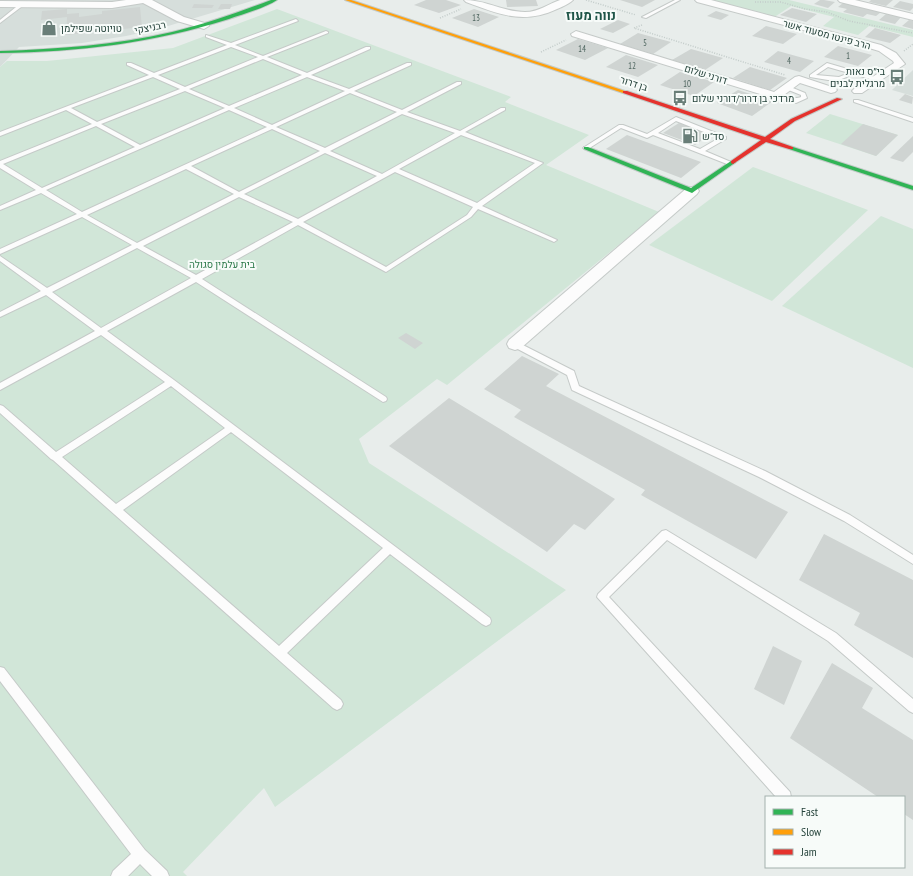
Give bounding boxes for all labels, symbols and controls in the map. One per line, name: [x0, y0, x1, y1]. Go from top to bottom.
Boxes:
district label: נווה מעוז: [566, 7, 616, 24]
house number: 13: [472, 12, 480, 23]
street label: הרב פינטו מסעוד אשר: [782, 17, 872, 52]
street label: רבניצקי: [133, 18, 167, 37]
shop icon: טויוטה שפילמן: [40, 19, 58, 37]
place label: טויוטה שפילמן: [61, 22, 122, 35]
house number: 5: [643, 37, 647, 48]
house number: 14: [578, 43, 586, 54]
house number: 1: [846, 50, 850, 61]
house number: 4: [787, 55, 791, 66]
house number: 12: [628, 60, 636, 71]
street label: דורני שלום: [683, 62, 729, 87]
place label: בי״ס נאות מרגלית לבנים: [830, 65, 886, 90]
bus stop icon: בי״ס נאות מרגלית לבנים: [888, 68, 906, 86]
street label: בן דרור: [618, 73, 650, 94]
house number: 10: [683, 78, 691, 89]
bus stop icon: מרדכי בן דרור/דורני שלום: [671, 89, 689, 107]
place label: מרדכי בן דרור/דורני שלום: [692, 92, 794, 105]
fuel station icon: סד"ש: [681, 127, 699, 145]
place label: סד"ש: [702, 130, 724, 143]
park label: בית עלמין סגולה: [189, 258, 256, 271]
legend: [765, 796, 905, 868]
text: Fast: [801, 804, 819, 819]
text: Slow: [801, 824, 822, 839]
text: Jam: [800, 844, 817, 859]

